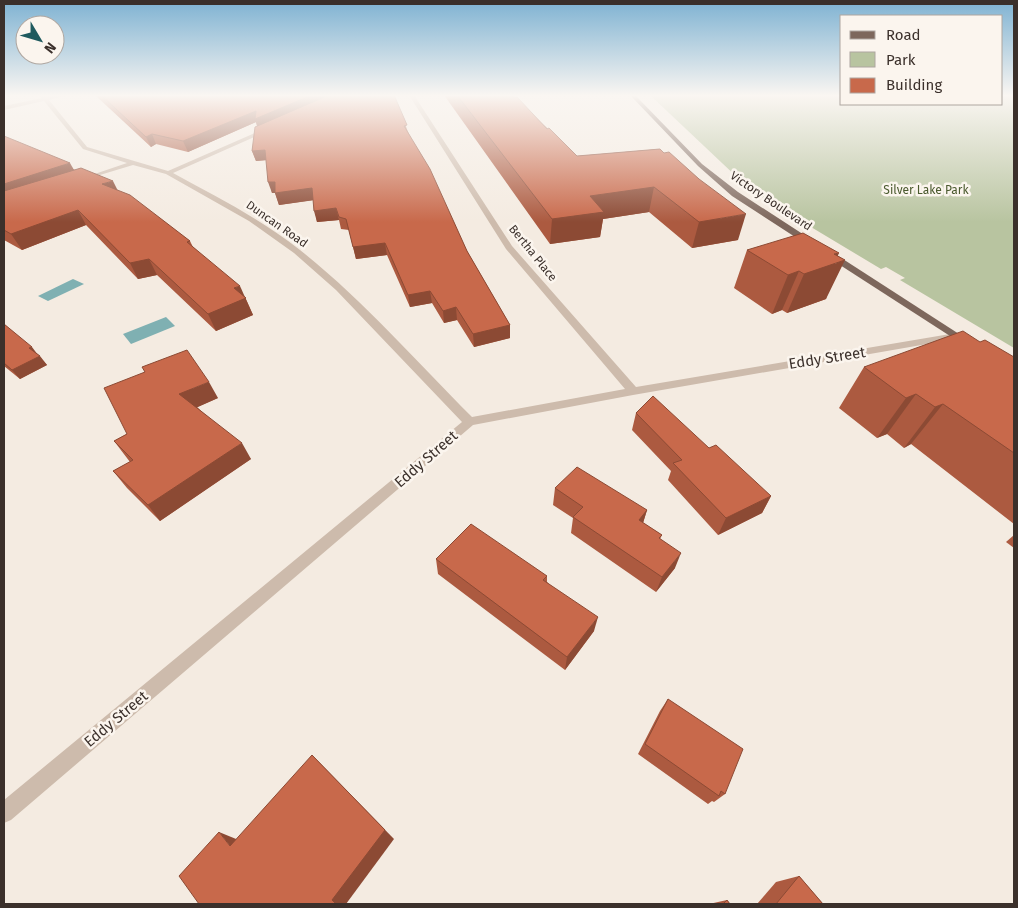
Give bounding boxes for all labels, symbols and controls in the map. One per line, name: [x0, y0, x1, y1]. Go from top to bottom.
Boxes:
north arrow: [15, 15, 65, 65]
legend: [840, 15, 1003, 105]
text: Road: [886, 26, 921, 44]
text: N: [40, 39, 59, 57]
text: Park: [886, 51, 916, 69]
text: Building: [886, 76, 942, 94]
street label: Victory Boulevard: [727, 168, 815, 234]
park label: Silver Lake Park: [883, 183, 969, 197]
street label: Duncan Road: [244, 198, 310, 250]
street label: Bertha Place: [506, 222, 560, 284]
street label: Eddy Street: [787, 343, 867, 373]
street label: Eddy Street: [391, 426, 462, 491]
street label: Eddy Street: [80, 687, 152, 751]

